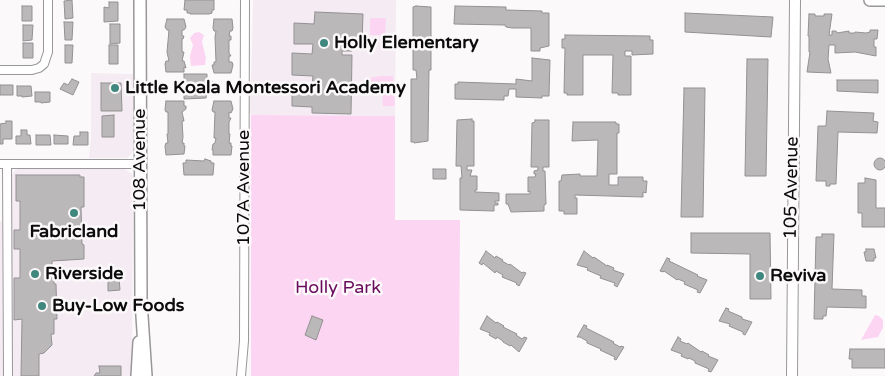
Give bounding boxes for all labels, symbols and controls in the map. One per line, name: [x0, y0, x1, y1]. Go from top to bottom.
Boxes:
place label: Holly Elementary: [334, 32, 479, 54]
marker: Holly Elementary: [318, 37, 330, 49]
place label: Little Koala Montessori Academy: [125, 77, 406, 99]
marker: Little Koala Montessori Academy: [109, 82, 121, 94]
street label: 108 Avenue: [129, 108, 151, 212]
street label: 107A Avenue: [233, 130, 255, 246]
street label: 105 Avenue: [780, 136, 804, 240]
marker: Fabricland: [68, 207, 80, 219]
place label: Fabricland: [30, 221, 118, 243]
place label: Riverside: [45, 263, 123, 285]
place label: Reviva: [770, 265, 826, 287]
marker: Riverside: [29, 268, 41, 280]
marker: Reviva: [754, 270, 766, 282]
park label: Holly Park: [295, 277, 381, 299]
place label: Buy-Low Foods: [52, 295, 184, 317]
marker: Buy-Low Foods: [36, 300, 48, 312]

